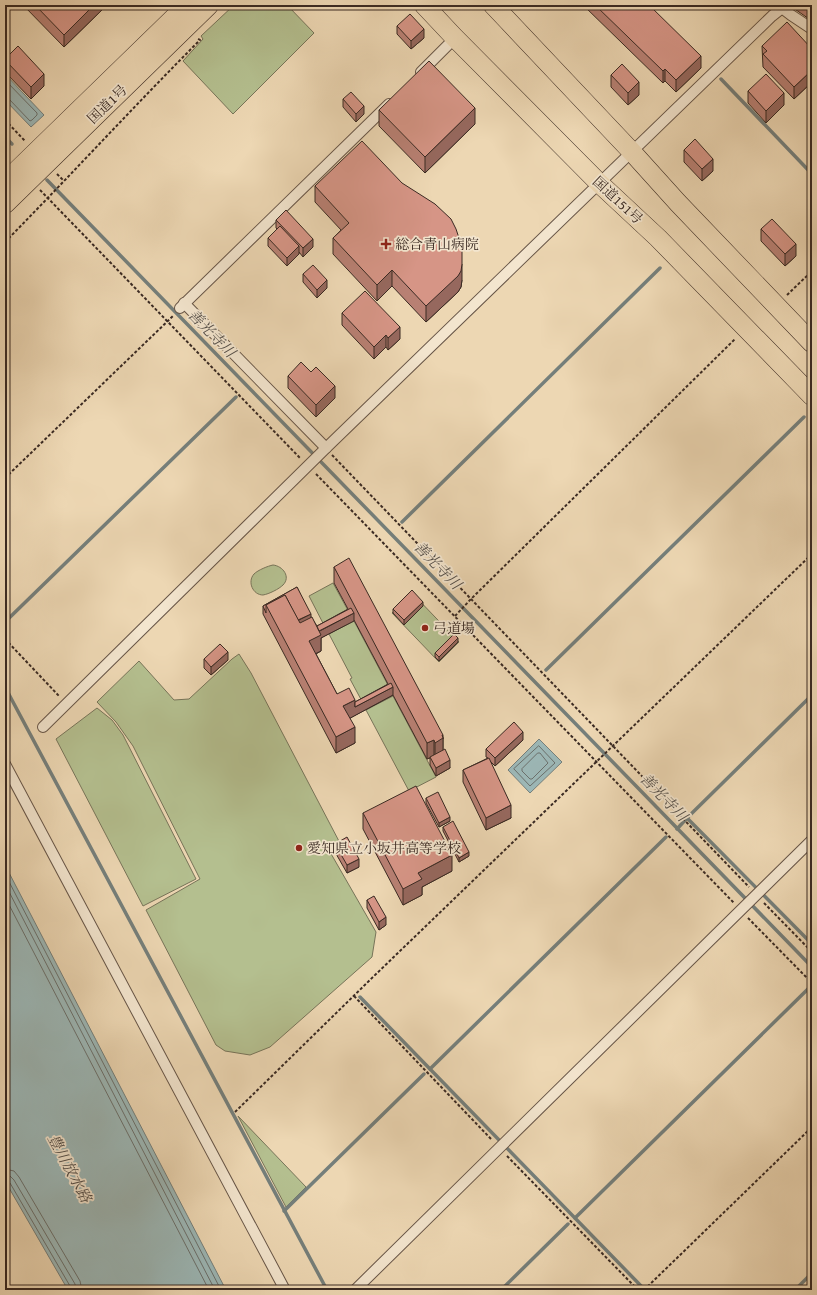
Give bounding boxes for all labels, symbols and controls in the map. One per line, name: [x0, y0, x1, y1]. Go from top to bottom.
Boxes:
street label: 国道1号: [83, 80, 131, 128]
street label: 国道151号: [588, 171, 648, 229]
place label: 総合青山病院: [395, 234, 479, 254]
marker: 総合青山病院: [380, 238, 392, 250]
water label: 善光寺川: [184, 304, 242, 363]
water label: 善光寺川: [410, 536, 468, 595]
place label: 弓道場: [433, 618, 475, 638]
marker: 弓道場: [420, 623, 430, 633]
water label: 善光寺川: [636, 768, 694, 827]
place label: 愛知県立小坂井高等学校: [307, 838, 461, 858]
marker: 愛知県立小坂井高等学校: [294, 843, 304, 853]
water label: 豊川放水路: [43, 1130, 97, 1207]

